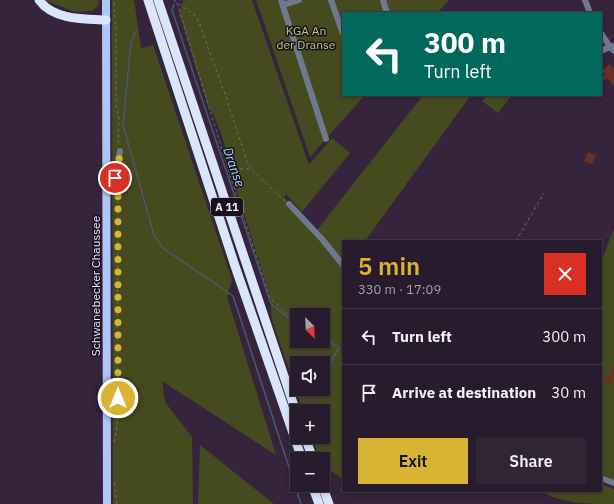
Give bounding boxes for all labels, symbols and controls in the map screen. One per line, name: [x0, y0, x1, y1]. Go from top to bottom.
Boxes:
park label: KGA An der Dranse: [277, 23, 336, 52]
text: 300 m: [424, 24, 506, 61]
icon: left: [358, 28, 410, 80]
text: Turn left: [424, 60, 492, 83]
water label: Dranse: [219, 145, 249, 189]
pin: [98, 161, 132, 195]
icon: arrive: [104, 167, 126, 189]
road number: A 11: [211, 198, 243, 216]
street label: Schwanebecker Chaussee: [88, 215, 103, 356]
text: 5 min: [358, 250, 420, 282]
button: close: [544, 253, 586, 295]
text: 330 m · 17:09: [358, 281, 441, 298]
north arrow: [290, 308, 330, 348]
map controls: [290, 308, 330, 492]
icon: left: [358, 326, 380, 348]
text: Turn left: [392, 327, 452, 346]
text: 300 m: [542, 327, 586, 346]
button: sound: [290, 356, 330, 396]
position arrow: [97, 377, 139, 419]
icon: arrive: [358, 382, 380, 404]
text: Arrive at destination: [392, 383, 536, 402]
text: 30 m: [551, 383, 586, 402]
button: +: [290, 404, 330, 444]
button: Exit: [358, 438, 468, 484]
button: Share: [476, 438, 586, 484]
button: −: [290, 452, 330, 492]

